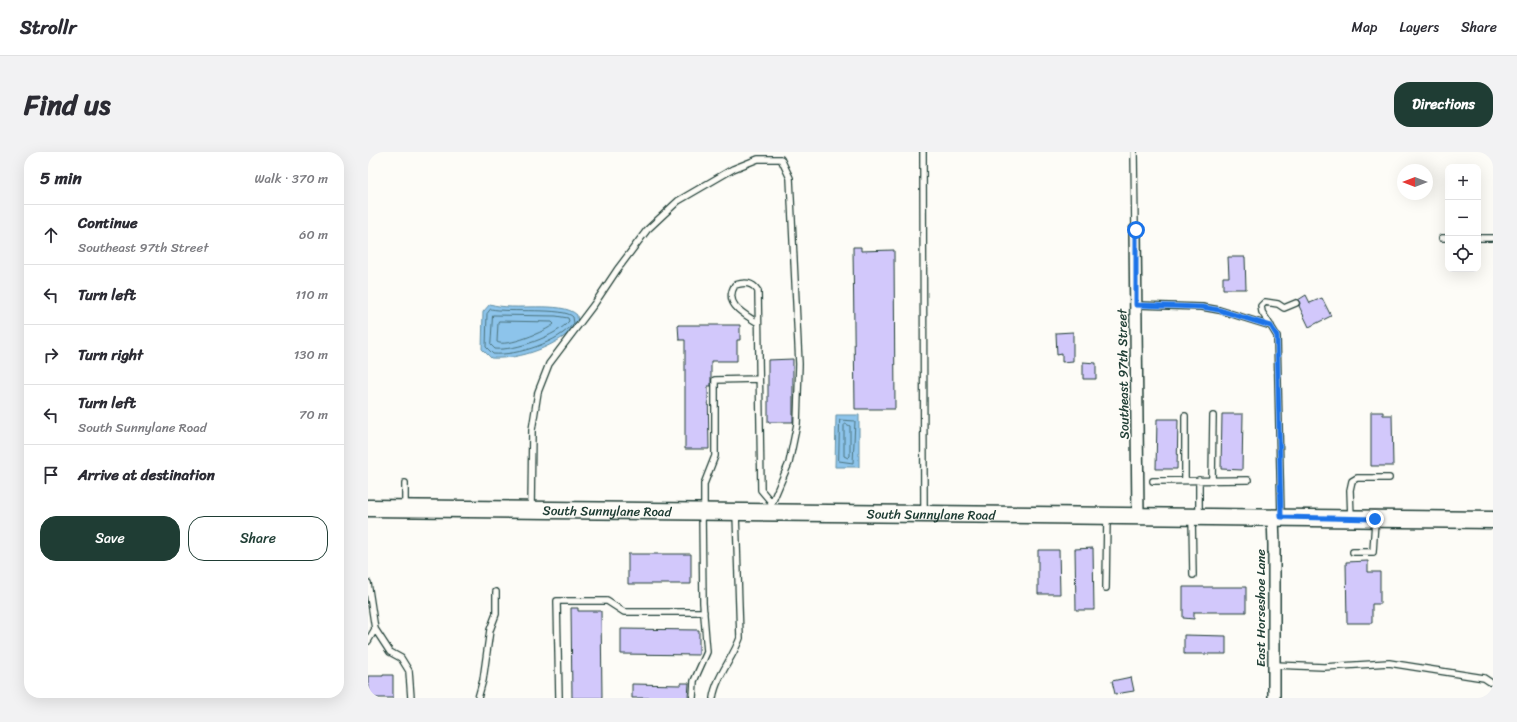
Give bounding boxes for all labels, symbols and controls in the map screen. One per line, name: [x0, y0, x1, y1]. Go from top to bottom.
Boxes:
text: Strollr: [20, 11, 76, 44]
text: Map: [1352, 15, 1377, 40]
text: Layers: [1399, 15, 1439, 40]
text: Share: [1461, 15, 1497, 40]
text: Find us: [24, 80, 111, 129]
button: Directions: [1394, 82, 1493, 127]
text: 5 min: [40, 163, 82, 193]
north arrow: [1397, 164, 1433, 200]
map controls: [1445, 164, 1481, 272]
button: +: [1445, 164, 1481, 200]
text: Walk · 370 m: [254, 167, 328, 190]
button: −: [1445, 200, 1481, 236]
text: Continue: [78, 210, 138, 236]
route start: [1127, 221, 1145, 239]
text: 60 m: [299, 223, 328, 246]
icon: ahead: [40, 224, 62, 246]
text: Southeast 97th Street: [78, 236, 208, 259]
button: locate: [1445, 236, 1481, 272]
text: Turn left: [78, 282, 136, 308]
text: 110 m: [295, 283, 328, 306]
icon: left: [40, 284, 62, 306]
street label: Southeast 97th Street: [1110, 308, 1136, 439]
text: Turn right: [78, 342, 143, 368]
text: 130 m: [294, 343, 328, 366]
icon: right: [40, 344, 62, 366]
text: Turn left: [78, 390, 136, 416]
text: 70 m: [299, 403, 328, 426]
icon: left: [40, 404, 62, 426]
text: South Sunnylane Road: [78, 416, 207, 439]
text: Arrive at destination: [78, 462, 215, 488]
icon: arrive: [40, 464, 62, 486]
street label: South Sunnylane Road: [543, 498, 673, 523]
street label: South Sunnylane Road: [867, 502, 997, 526]
route end: [1366, 510, 1384, 528]
button: Save: [40, 516, 180, 561]
button: Share: [188, 516, 328, 561]
street label: East Horseshoe Lane: [1249, 549, 1272, 667]

